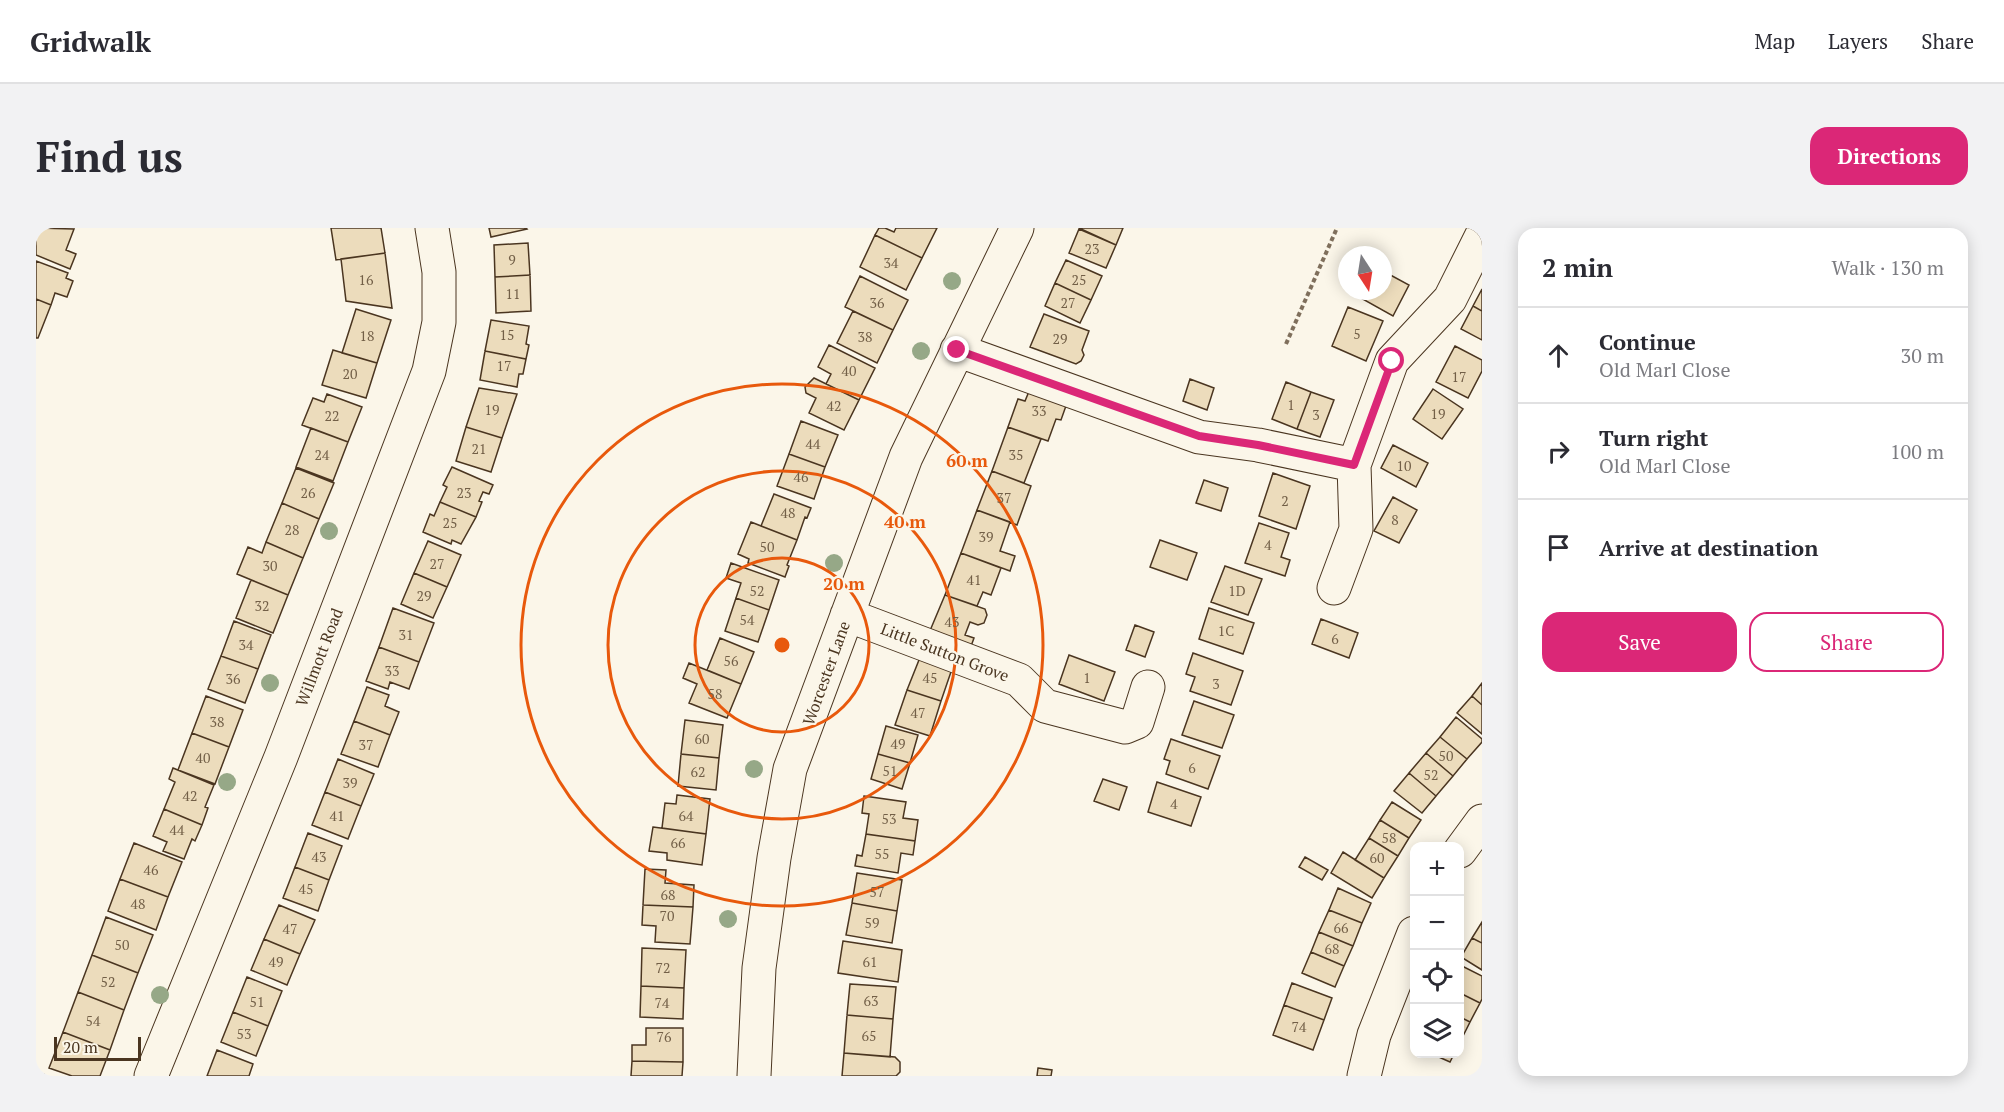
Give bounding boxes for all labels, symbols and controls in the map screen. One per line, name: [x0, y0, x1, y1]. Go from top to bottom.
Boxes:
text: Gridwalk: [30, 23, 151, 60]
text: Map: [1754, 27, 1795, 55]
text: Layers: [1828, 27, 1888, 55]
text: Share: [1921, 27, 1974, 55]
button: Directions: [1810, 127, 1968, 185]
text: Find us: [36, 128, 183, 184]
house number: 23: [1085, 239, 1099, 258]
north arrow: [1338, 246, 1392, 300]
house number: 9: [508, 250, 516, 269]
text: 2 min: [1542, 250, 1613, 284]
house number: 34: [884, 253, 899, 272]
text: Walk · 130 m: [1832, 254, 1944, 281]
house number: 16: [359, 270, 374, 289]
house number: 25: [1072, 270, 1086, 289]
house number: 11: [506, 284, 520, 303]
house number: 36: [870, 293, 885, 312]
house number: 27: [1061, 293, 1075, 312]
house number: 5: [1353, 324, 1361, 343]
house number: 15: [500, 325, 514, 344]
house number: 18: [360, 326, 374, 345]
house number: 38: [858, 327, 872, 346]
text: Continue: [1599, 327, 1696, 356]
house number: 29: [1053, 329, 1067, 348]
route end: [943, 336, 969, 362]
icon: ahead: [1542, 339, 1575, 372]
text: 30 m: [1901, 342, 1944, 369]
route start: [1378, 347, 1404, 373]
house number: 17: [497, 356, 511, 375]
text: Old Marl Close: [1599, 356, 1730, 383]
house number: 40: [842, 361, 856, 380]
house number: 20: [343, 364, 357, 383]
house number: 17: [1452, 367, 1466, 386]
house number: 1: [1287, 395, 1295, 414]
house number: 42: [827, 396, 841, 415]
house number: 19: [485, 400, 499, 419]
house number: 33: [1032, 401, 1046, 420]
house number: 19: [1431, 404, 1445, 423]
house number: 3: [1312, 405, 1320, 424]
house number: 22: [325, 406, 339, 425]
text: Turn right: [1599, 423, 1708, 452]
house number: 44: [806, 434, 821, 453]
icon: right: [1542, 435, 1575, 468]
text: 100 m: [1890, 438, 1944, 465]
house number: 21: [472, 439, 486, 458]
house number: 24: [315, 445, 330, 464]
house number: 35: [1009, 445, 1023, 464]
text: 60 m: [946, 448, 988, 472]
text: Old Marl Close: [1599, 452, 1730, 479]
house number: 10: [1397, 456, 1411, 475]
house number: 46: [794, 467, 809, 486]
house number: 26: [301, 483, 316, 502]
house number: 23: [457, 483, 471, 502]
house number: 37: [997, 488, 1011, 507]
house number: 2: [1281, 491, 1289, 510]
house number: 48: [781, 503, 795, 522]
text: 40 m: [884, 509, 926, 533]
house number: 8: [1391, 510, 1399, 529]
house number: 25: [443, 513, 457, 532]
house number: 28: [285, 520, 299, 539]
house number: 39: [979, 527, 993, 546]
icon: arrive: [1542, 531, 1575, 564]
text: Arrive at destination: [1599, 533, 1818, 562]
house number: 4: [1264, 535, 1272, 554]
house number: 50: [760, 537, 774, 556]
house number: 27: [430, 554, 444, 573]
house number: 30: [263, 556, 277, 575]
house number: 41: [967, 570, 981, 589]
text: 20 m: [823, 571, 865, 595]
house number: 52: [750, 581, 764, 600]
house number: 1D: [1228, 581, 1246, 600]
house number: 29: [417, 586, 431, 605]
house number: 32: [255, 596, 269, 615]
street label: Willmott Road: [290, 605, 348, 709]
house number: 54: [740, 610, 755, 629]
house number: 43: [945, 612, 959, 631]
button: Save: [1542, 612, 1737, 672]
button: Share: [1749, 612, 1944, 672]
street label: Little Sutton Grove: [878, 617, 1012, 687]
street label: Worcester Lane: [797, 618, 855, 728]
house number: 1C: [1218, 621, 1234, 640]
house number: 31: [399, 625, 413, 644]
house number: 6: [1331, 629, 1339, 648]
house number: 34: [239, 635, 254, 654]
centre of rings: [772, 635, 792, 655]
house number: 56: [724, 651, 739, 670]
house number: 33: [385, 661, 399, 680]
house number: 45: [923, 668, 937, 687]
house number: 1: [1083, 668, 1091, 687]
house number: 36: [226, 669, 241, 688]
house number: 3: [1212, 674, 1220, 693]
house number: 58: [708, 684, 722, 703]
house number: 47: [911, 703, 925, 722]
house number: 38: [210, 712, 224, 731]
house number: 60: [695, 729, 709, 748]
house number: 49: [891, 734, 905, 753]
house number: 37: [359, 735, 373, 754]
house number: 50: [1439, 746, 1453, 765]
house number: 40: [196, 748, 210, 767]
house number: 6: [1188, 758, 1196, 777]
house number: 51: [883, 761, 897, 780]
house number: 62: [691, 762, 705, 781]
house number: 52: [1424, 765, 1438, 784]
house number: 39: [343, 773, 357, 792]
house number: 42: [183, 786, 197, 805]
house number: 4: [1170, 794, 1178, 813]
house number: 41: [330, 806, 344, 825]
house number: 64: [679, 806, 694, 825]
house number: 53: [882, 809, 896, 828]
house number: 44: [170, 820, 185, 839]
house number: 58: [1382, 828, 1396, 847]
house number: 66: [671, 833, 686, 852]
map controls: [1410, 842, 1464, 1058]
button: +: [1410, 842, 1464, 896]
house number: 55: [875, 844, 889, 863]
house number: 43: [312, 847, 326, 866]
house number: 60: [1370, 848, 1384, 867]
house number: 46: [144, 860, 159, 879]
house number: 45: [299, 879, 313, 898]
house number: 57: [870, 882, 884, 901]
house number: 68: [661, 885, 675, 904]
house number: 48: [131, 894, 145, 913]
button: −: [1410, 896, 1464, 950]
house number: 70: [660, 906, 674, 925]
house number: 59: [865, 913, 879, 932]
house number: 66: [1334, 918, 1349, 937]
house number: 47: [283, 919, 297, 938]
house number: 50: [115, 935, 129, 954]
house number: 68: [1325, 939, 1339, 958]
button: locate: [1410, 950, 1464, 1004]
house number: 49: [269, 952, 283, 971]
house number: 61: [863, 952, 877, 971]
house number: 72: [656, 958, 670, 977]
house number: 52: [101, 972, 115, 991]
house number: 63: [864, 991, 878, 1010]
house number: 51: [250, 992, 264, 1011]
house number: 74: [655, 993, 670, 1012]
button: layers: [1410, 1004, 1464, 1058]
house number: 54: [86, 1011, 101, 1030]
house number: 74: [1292, 1017, 1307, 1036]
house number: 53: [237, 1024, 251, 1043]
house number: 65: [862, 1026, 876, 1045]
house number: 76: [657, 1027, 672, 1046]
scale bar: [54, 1034, 141, 1062]
text: 20 m: [63, 1036, 98, 1058]

